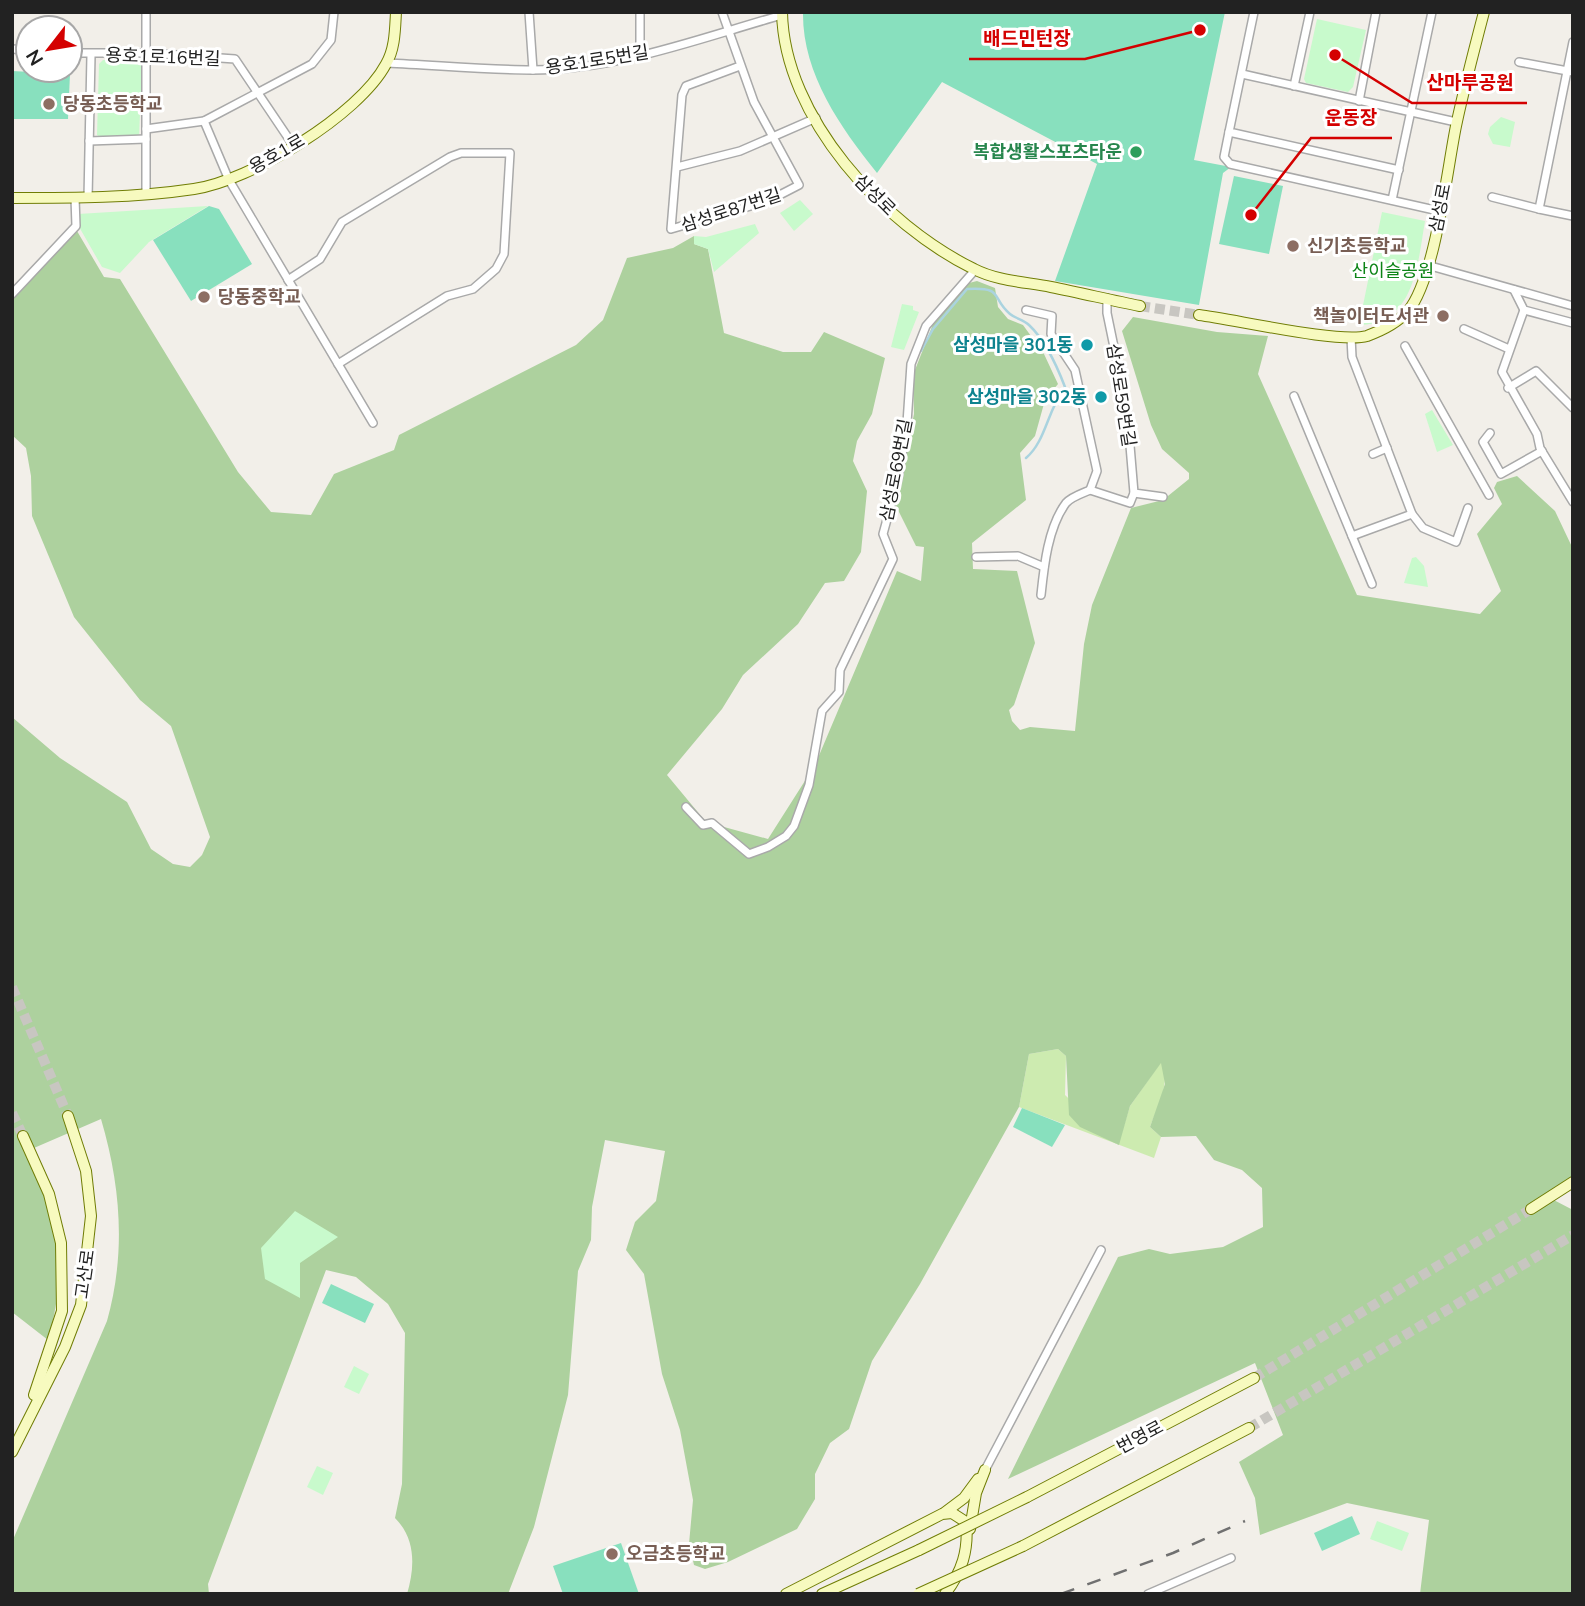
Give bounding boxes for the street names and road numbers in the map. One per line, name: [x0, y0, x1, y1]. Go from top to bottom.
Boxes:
street label: 용호1로5번길: [544, 40, 650, 80]
street label: 용호1로16번길: [105, 43, 221, 71]
street label: 용호1로: [245, 128, 309, 180]
street label: 삼성로: [849, 169, 901, 221]
street label: 삼성로: [1423, 181, 1457, 235]
street label: 삼성로87번길: [678, 182, 784, 238]
street label: 삼성로59번길: [1101, 342, 1141, 448]
street label: 삼성로69번길: [874, 416, 918, 524]
street label: 고산로: [70, 1248, 100, 1300]
street label: 번영로: [1112, 1415, 1168, 1459]

